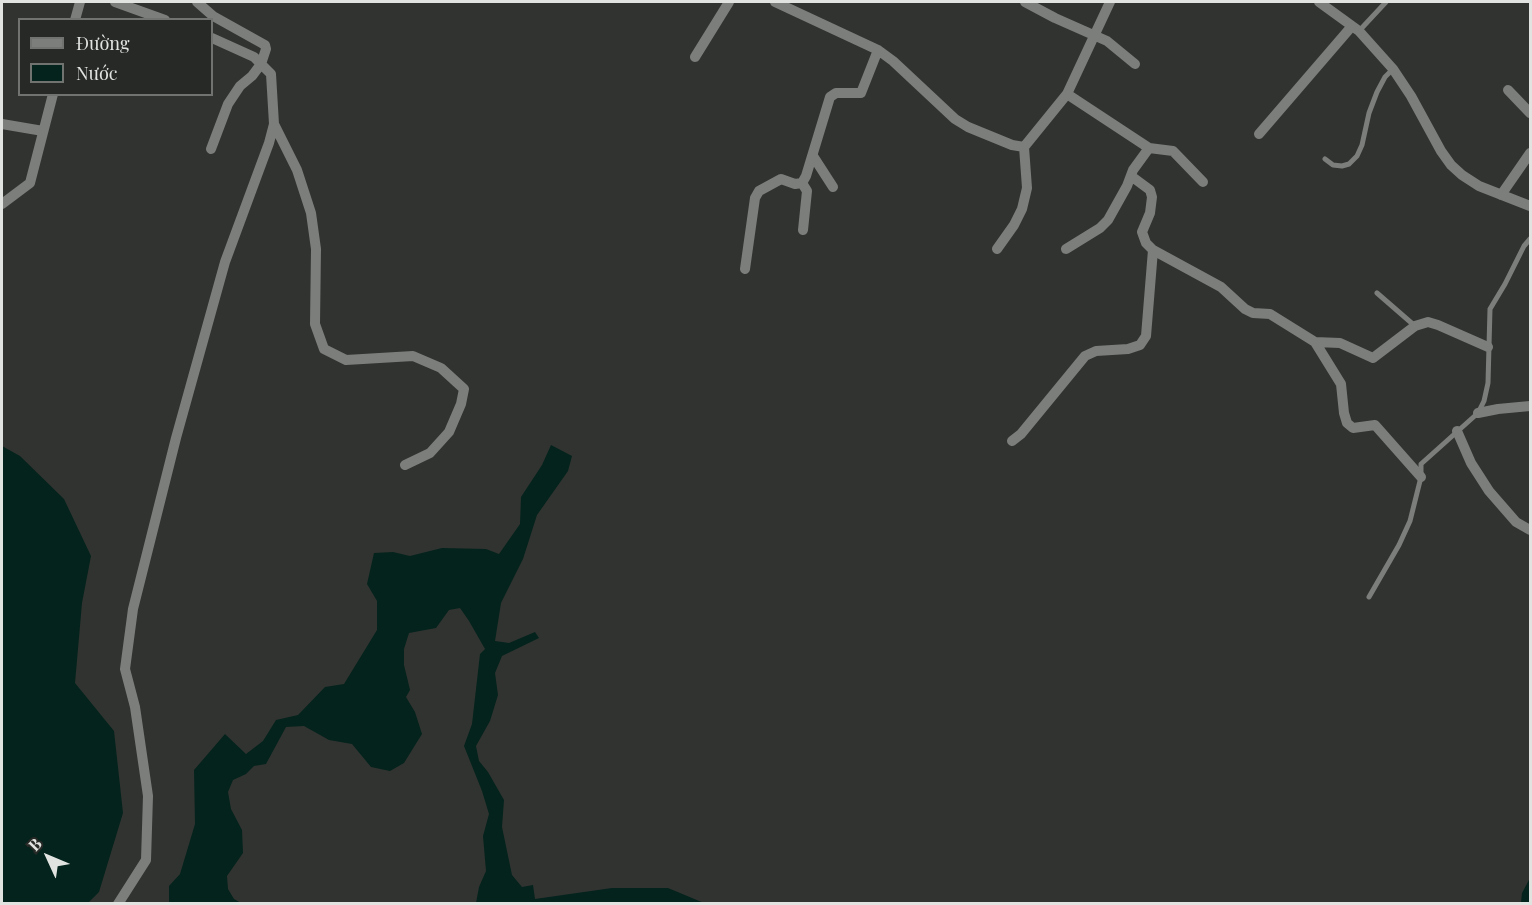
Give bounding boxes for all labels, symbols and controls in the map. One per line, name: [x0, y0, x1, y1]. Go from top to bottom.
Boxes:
legend: [18, 18, 213, 96]
text: Đường: [76, 31, 129, 55]
text: Nước: [76, 61, 118, 85]
north arrow: [18, 827, 78, 887]
text: B: [23, 833, 46, 855]

